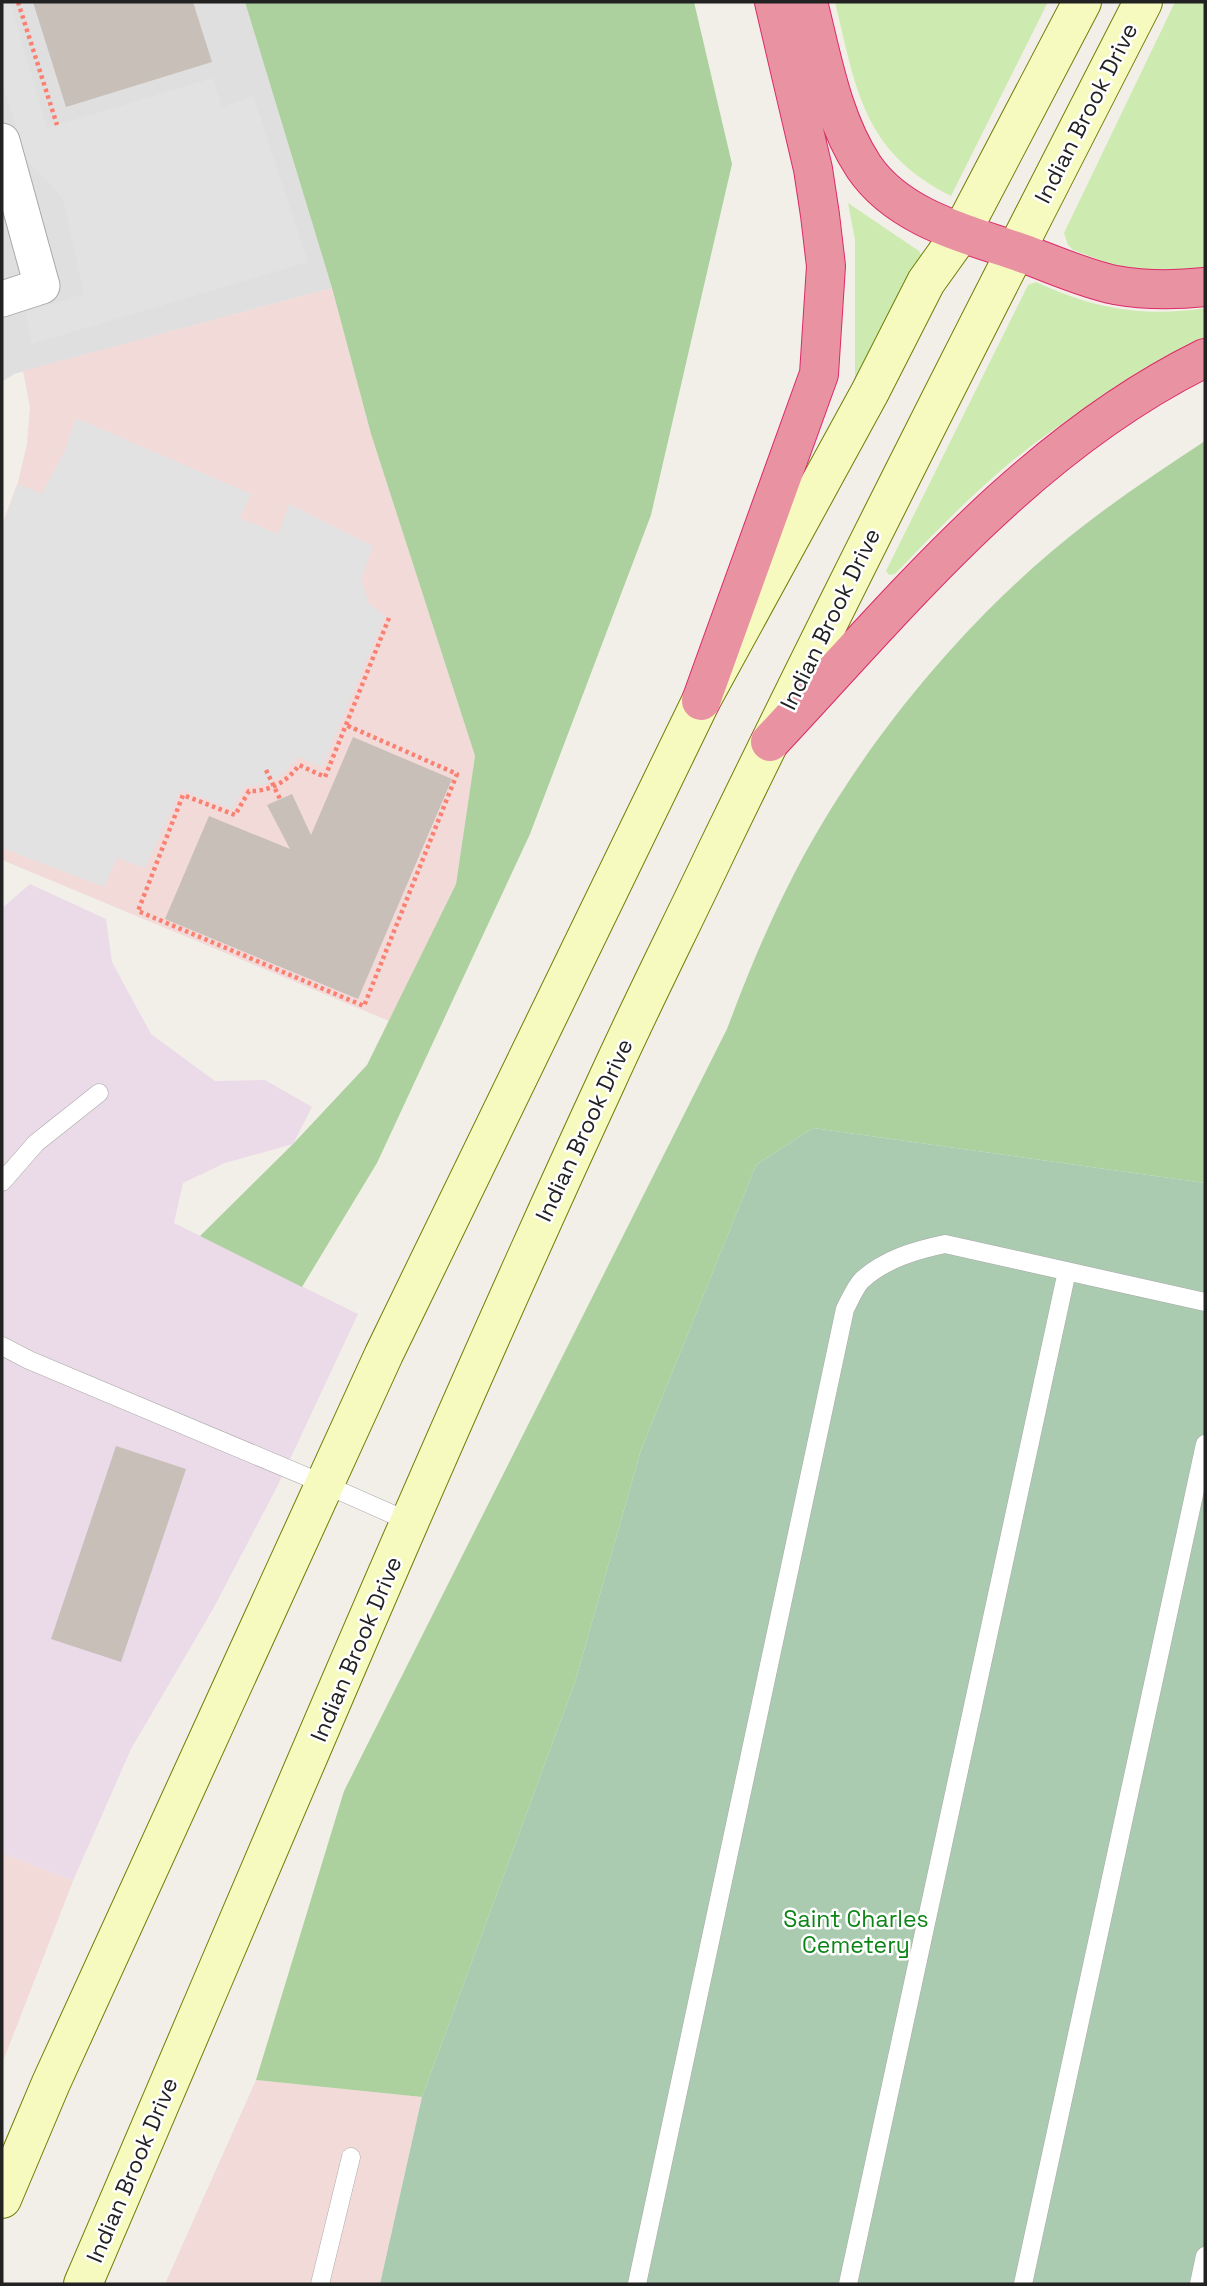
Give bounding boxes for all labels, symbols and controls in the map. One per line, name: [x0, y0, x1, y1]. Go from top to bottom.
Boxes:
street label: Indian Brook Drive: [1028, 18, 1144, 208]
street label: Indian Brook Drive: [773, 523, 887, 715]
street label: Indian Brook Drive: [528, 1034, 640, 1226]
street label: Indian Brook Drive: [303, 1552, 409, 1746]
park label: Saint Charles Cemetery: [783, 1904, 929, 1960]
street label: Indian Brook Drive: [79, 2073, 185, 2267]

